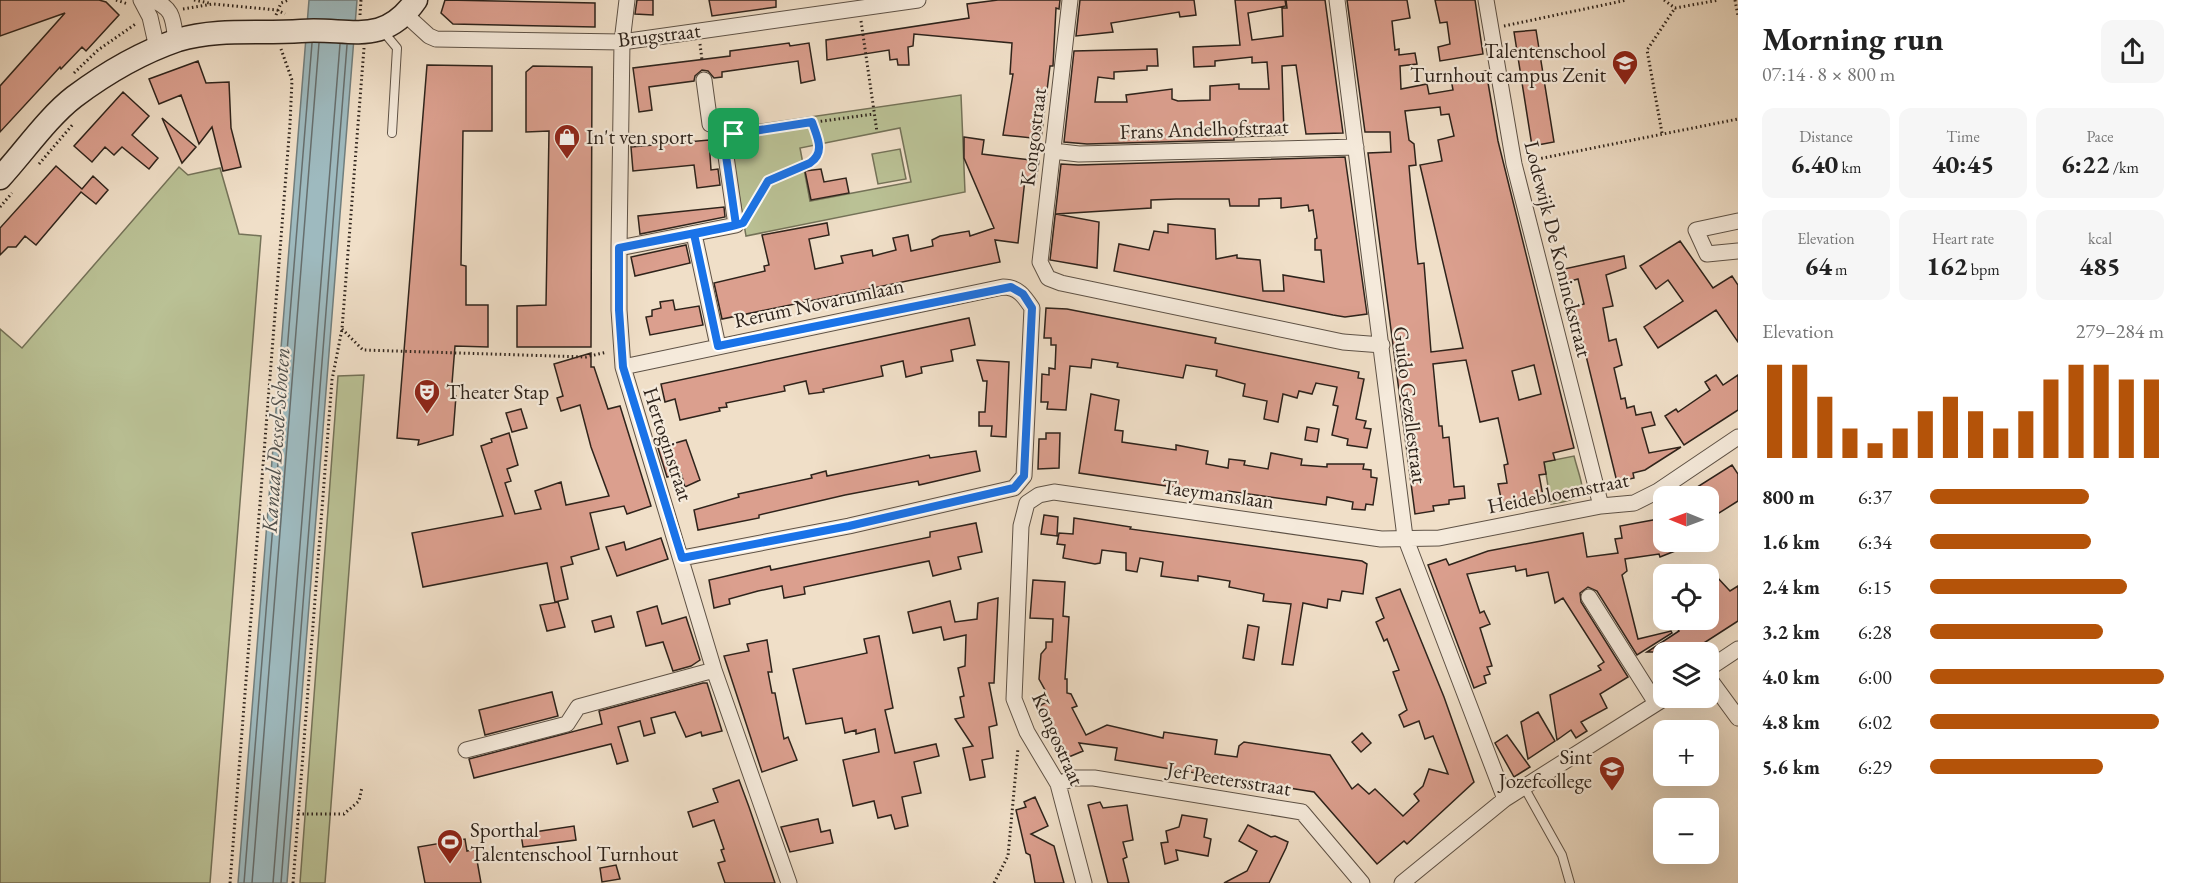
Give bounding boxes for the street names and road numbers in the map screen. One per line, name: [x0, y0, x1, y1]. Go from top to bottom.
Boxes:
street label: Brugstraat: [616, 16, 702, 53]
street label: Kongostraat: [1013, 86, 1052, 188]
street label: Frans Andelhofstraat: [1119, 112, 1289, 145]
street label: Lodewijk De Koninckstraat: [1519, 138, 1599, 360]
street label: Rerum Novarumlaan: [731, 271, 906, 334]
street label: Guido Gezellestraat: [1387, 325, 1434, 486]
street label: Hertoginstraat: [637, 383, 700, 505]
street label: Heidebloemstraat: [1485, 466, 1631, 519]
street label: Taeymanslaan: [1160, 472, 1276, 515]
street label: Kongostraat: [1026, 688, 1091, 790]
street label: Jef Peetersstraat: [1163, 755, 1293, 802]

